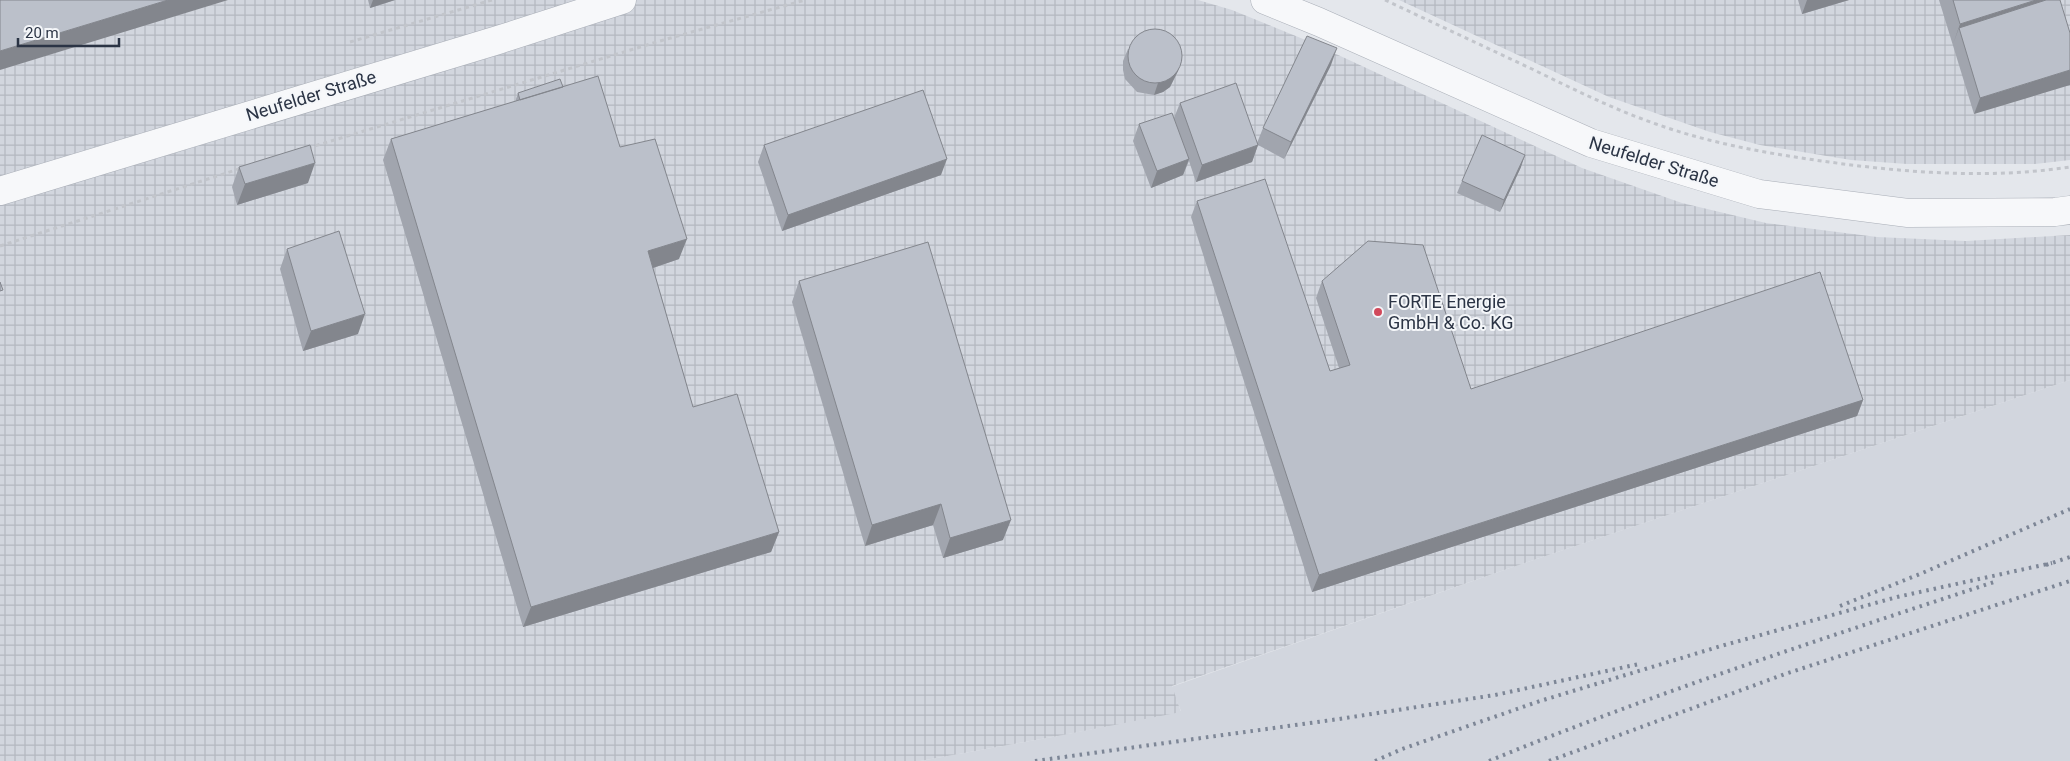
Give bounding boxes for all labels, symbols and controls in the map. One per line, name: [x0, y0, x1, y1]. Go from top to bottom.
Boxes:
scale bar: [18, 15, 119, 47]
text: 20 m: [25, 24, 59, 42]
street label: Neufelder Straße: [243, 66, 378, 125]
street label: Neufelder Straße: [1587, 132, 1722, 191]
place label: FORTE Energie GmbH & Co. KG: [1388, 291, 1514, 333]
marker: FORTE Energie GmbH & Co. KG: [1372, 306, 1384, 318]

